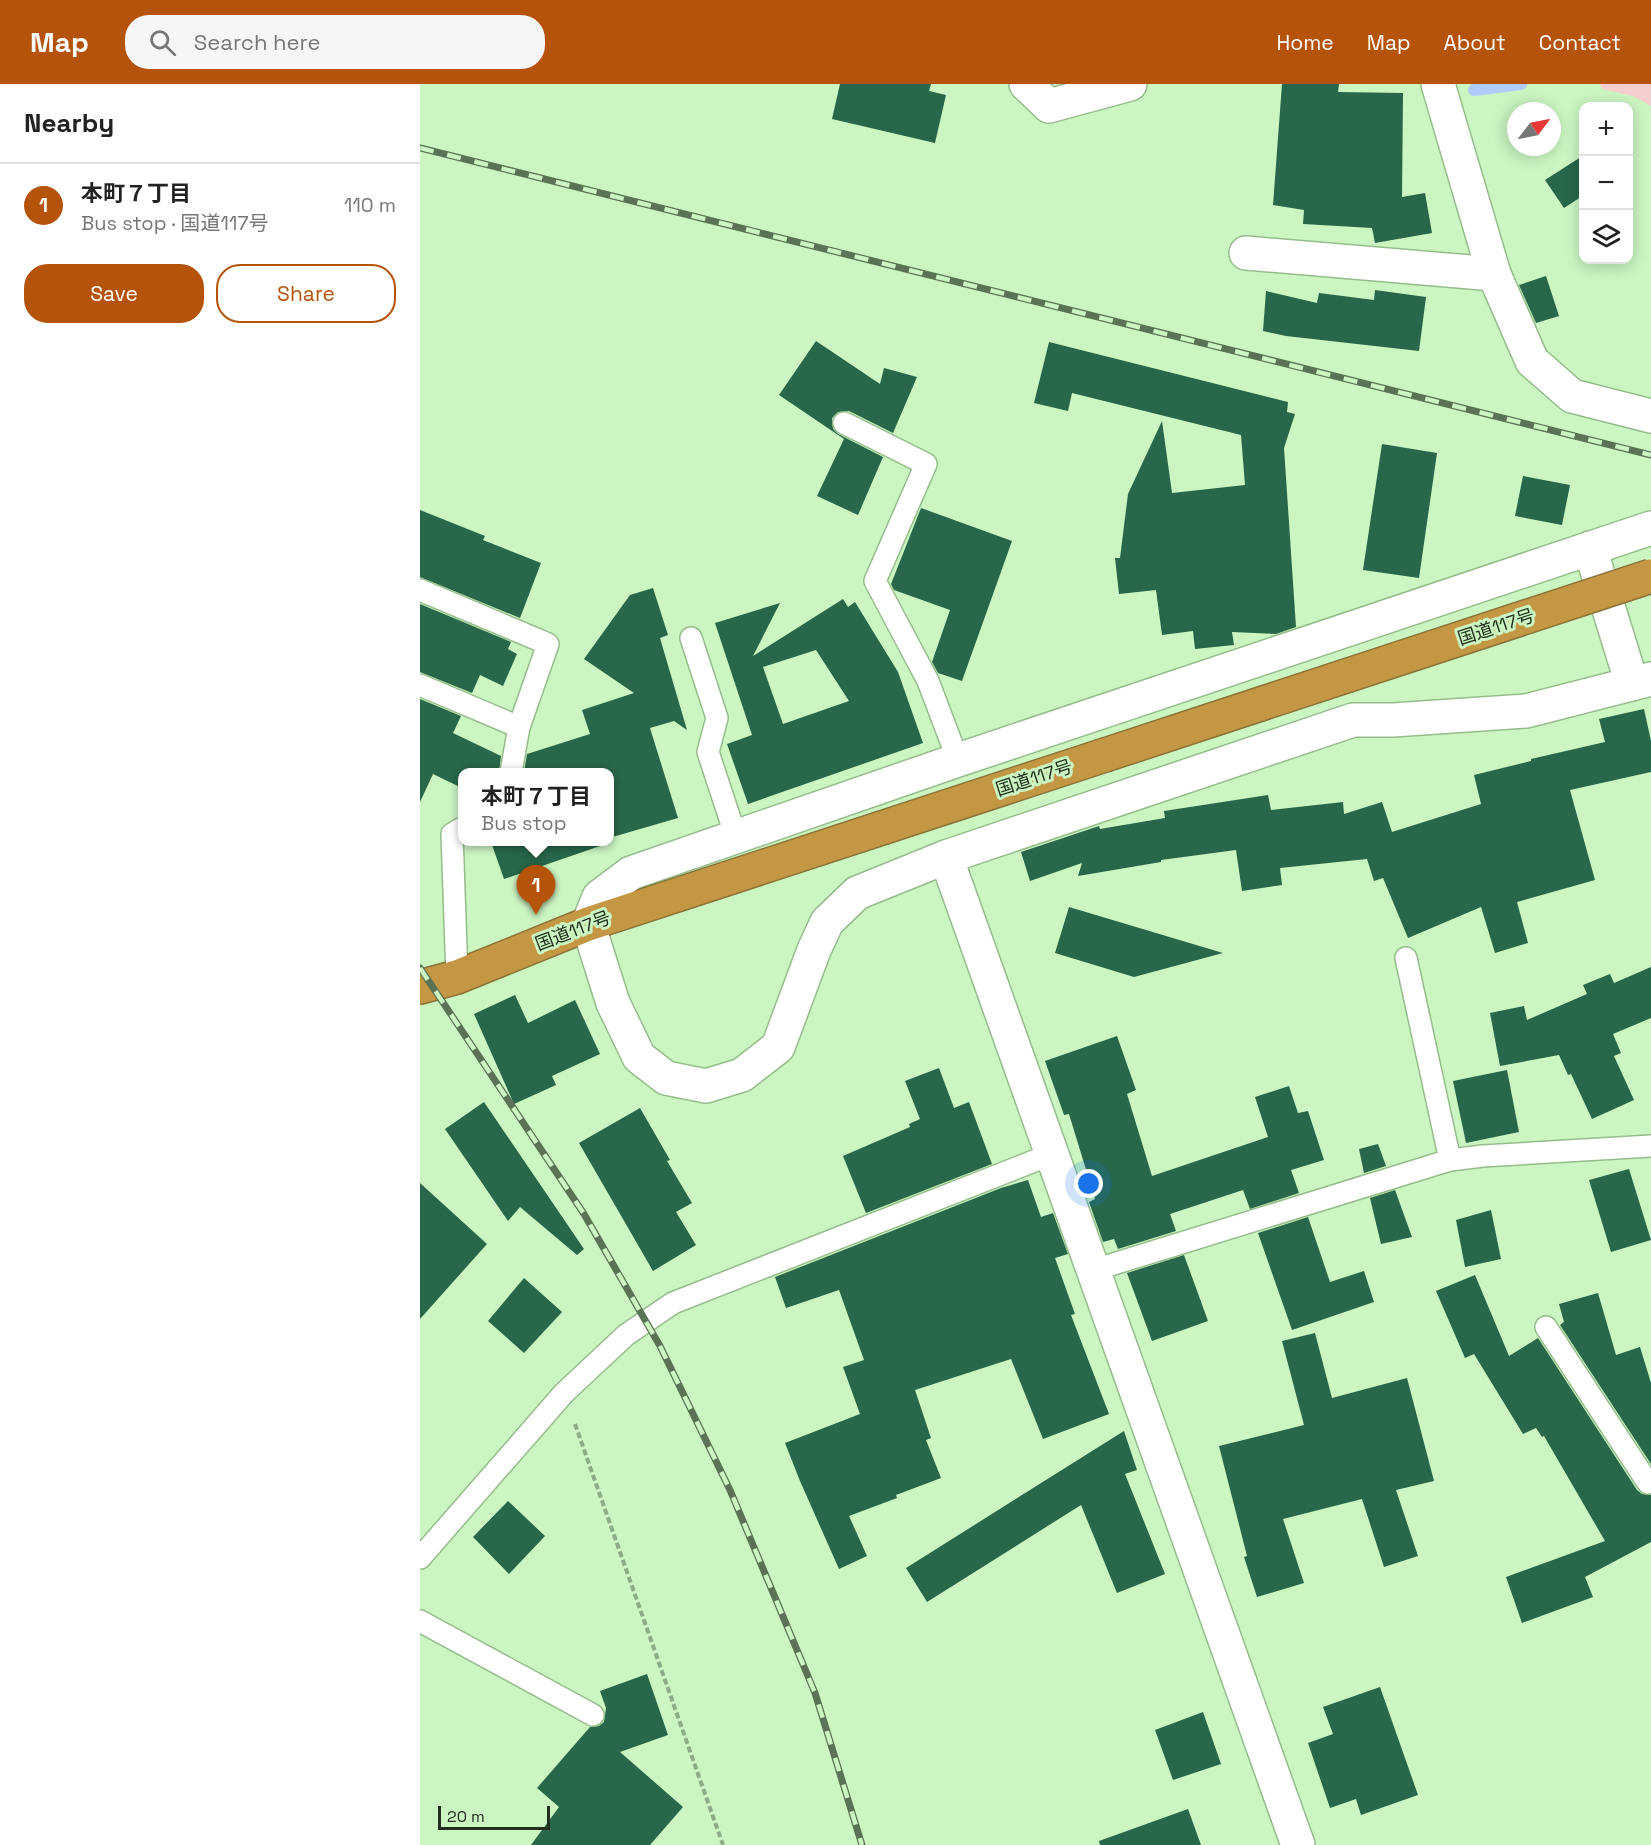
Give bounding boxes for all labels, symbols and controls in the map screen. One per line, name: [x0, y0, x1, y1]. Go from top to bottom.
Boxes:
search box: [125, 15, 545, 69]
text: Map: [30, 24, 89, 60]
icon: search: [146, 26, 179, 59]
text: Search here: [194, 28, 321, 56]
text: Home: [1276, 29, 1334, 56]
text: Map: [1367, 29, 1411, 56]
text: About: [1444, 29, 1506, 56]
text: Contact: [1539, 29, 1621, 56]
north arrow: [1507, 102, 1561, 156]
map controls: [1579, 102, 1633, 264]
button: +: [1579, 102, 1633, 156]
text: Nearby: [24, 106, 114, 140]
button: −: [1579, 156, 1633, 210]
text: 本町７丁目: [81, 179, 191, 207]
text: 1: [39, 192, 48, 218]
text: 110 m: [344, 192, 396, 218]
text: Bus stop · 国道117号: [81, 210, 269, 236]
button: layers: [1579, 210, 1633, 264]
button: Save: [24, 264, 204, 323]
button: Share: [216, 264, 396, 323]
street label: 国道117号: [1455, 603, 1537, 650]
street label: 国道117号: [993, 754, 1075, 801]
popup: [458, 768, 614, 846]
text: 本町７丁目: [481, 782, 591, 810]
text: Bus stop: [481, 810, 567, 836]
pin: 1: [516, 866, 556, 915]
street label: 国道117号: [532, 906, 614, 955]
your location: [1074, 1169, 1103, 1198]
scale bar: [438, 1803, 550, 1830]
text: 20 m: [447, 1806, 485, 1827]

